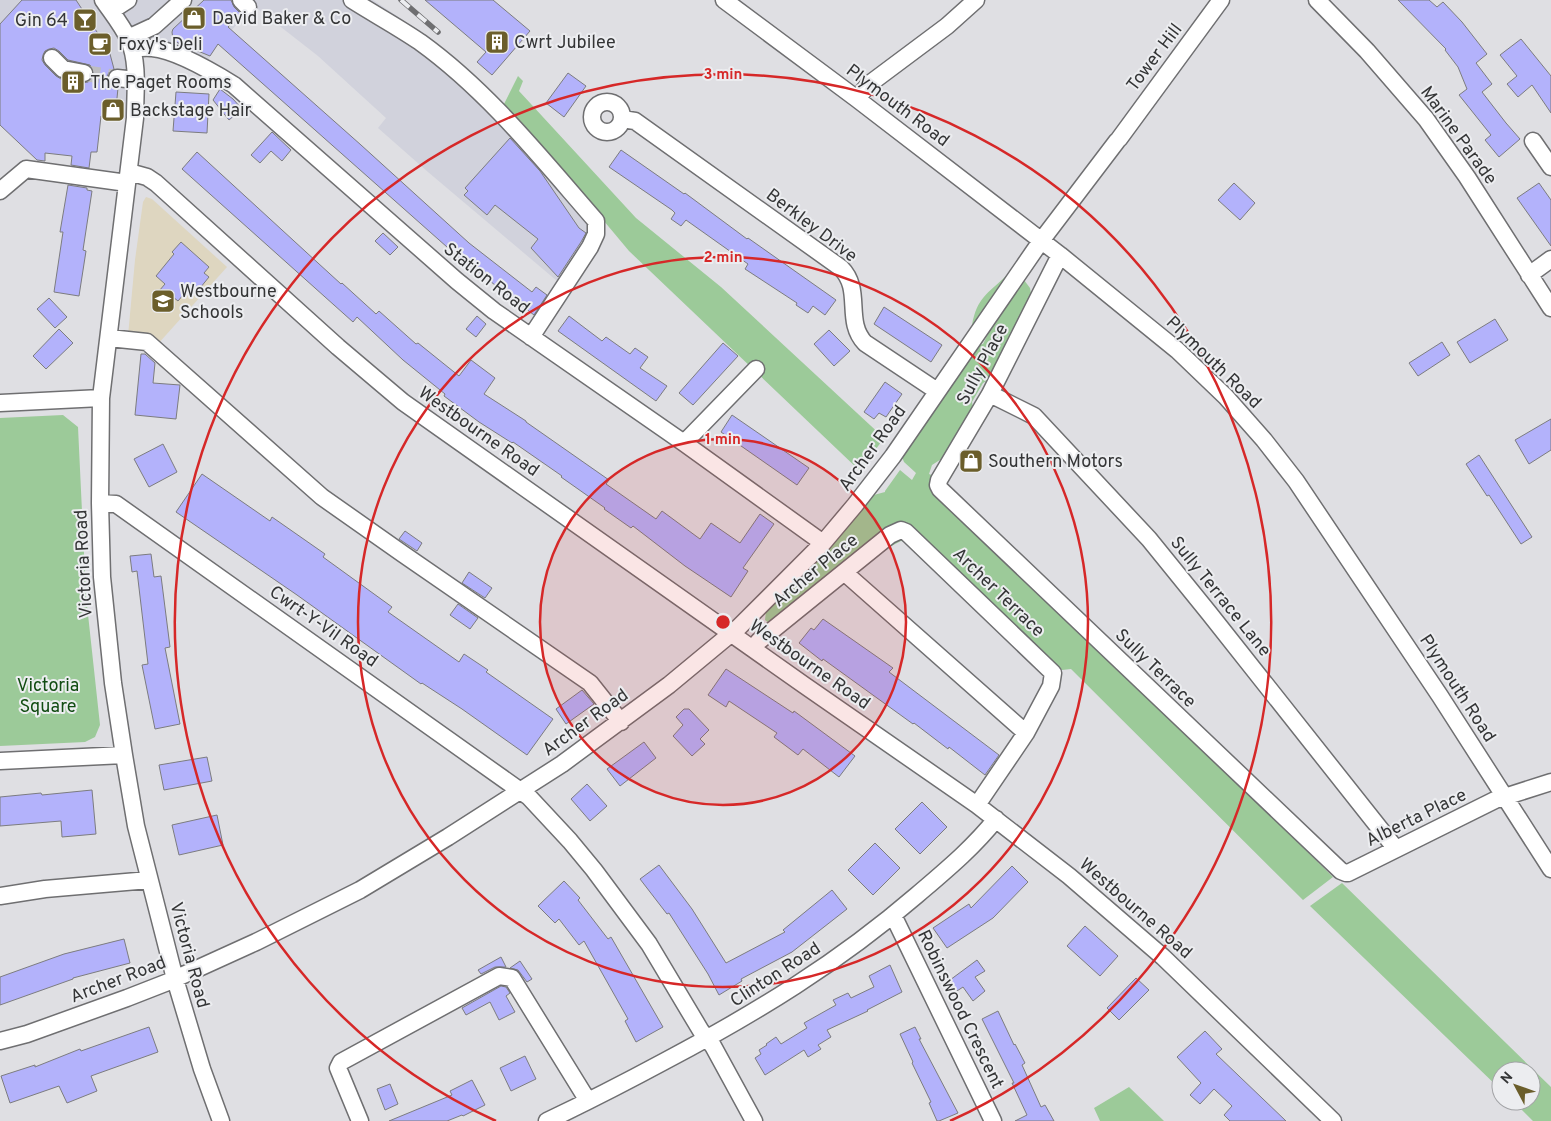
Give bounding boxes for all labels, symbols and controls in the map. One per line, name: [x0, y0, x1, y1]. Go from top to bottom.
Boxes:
shop icon: David Baker & Co: [181, 5, 207, 31]
bar icon: Gin 64: [72, 7, 98, 33]
place label: David Baker & Co: [212, 8, 351, 31]
place label: Gin 64: [15, 10, 68, 33]
street label: Tower Hill: [1122, 19, 1188, 96]
building icon: Cwrt Jubilee: [484, 29, 510, 55]
cafe icon: Foxy's Deli: [87, 31, 113, 57]
place label: Cwrt Jubilee: [514, 32, 616, 55]
place label: Foxy's Deli: [118, 34, 203, 57]
street label: Plymouth Road: [841, 60, 954, 153]
text: 3 min: [703, 66, 743, 85]
building icon: The Paget Rooms: [60, 69, 86, 95]
place label: The Paget Rooms: [90, 72, 232, 95]
street label: Marine Parade: [1414, 82, 1501, 190]
shop icon: Backstage Hair: [100, 97, 126, 123]
place label: Backstage Hair: [130, 100, 252, 123]
street label: Berkley Drive: [761, 184, 861, 268]
street label: Station Road: [438, 238, 534, 320]
text: 2 min: [703, 249, 743, 268]
place label: Westbourne Schools: [180, 281, 277, 325]
school or university icon: Westbourne Schools: [150, 288, 176, 314]
street label: Plymouth Road: [1160, 312, 1266, 414]
street label: Sully Place: [952, 320, 1014, 409]
street label: Westbourne Road: [413, 382, 543, 483]
street label: Archer Road: [834, 401, 912, 496]
text: 1 min: [705, 431, 741, 450]
shop icon: Southern Motors: [958, 448, 984, 474]
place label: Southern Motors: [988, 451, 1123, 474]
street label: Victoria Road: [70, 509, 99, 619]
street label: Archer Place: [768, 530, 864, 613]
street label: Sully Terrace Lane: [1164, 532, 1275, 662]
street label: Archer Terrace: [947, 543, 1049, 643]
street label: Cwrt-Y-Vil Road: [264, 581, 382, 673]
centre of rings: [714, 613, 732, 631]
street label: Westbourne Road: [744, 615, 874, 716]
street label: Sully Terrace: [1109, 625, 1200, 714]
street label: Plymouth Road: [1413, 631, 1500, 747]
park label: Victoria Square: [17, 675, 79, 719]
street label: Archer Road: [538, 684, 633, 762]
street label: Alberta Place: [1362, 784, 1471, 853]
street label: Westbourne Road: [1074, 854, 1196, 965]
street label: Victoria Road: [163, 900, 214, 1011]
street label: Robinswood Crescent: [911, 926, 1008, 1093]
street label: Clinton Road: [726, 937, 825, 1013]
street label: Archer Road: [67, 952, 170, 1009]
north arrow: [1491, 1061, 1541, 1111]
text: N: [1498, 1069, 1517, 1088]

